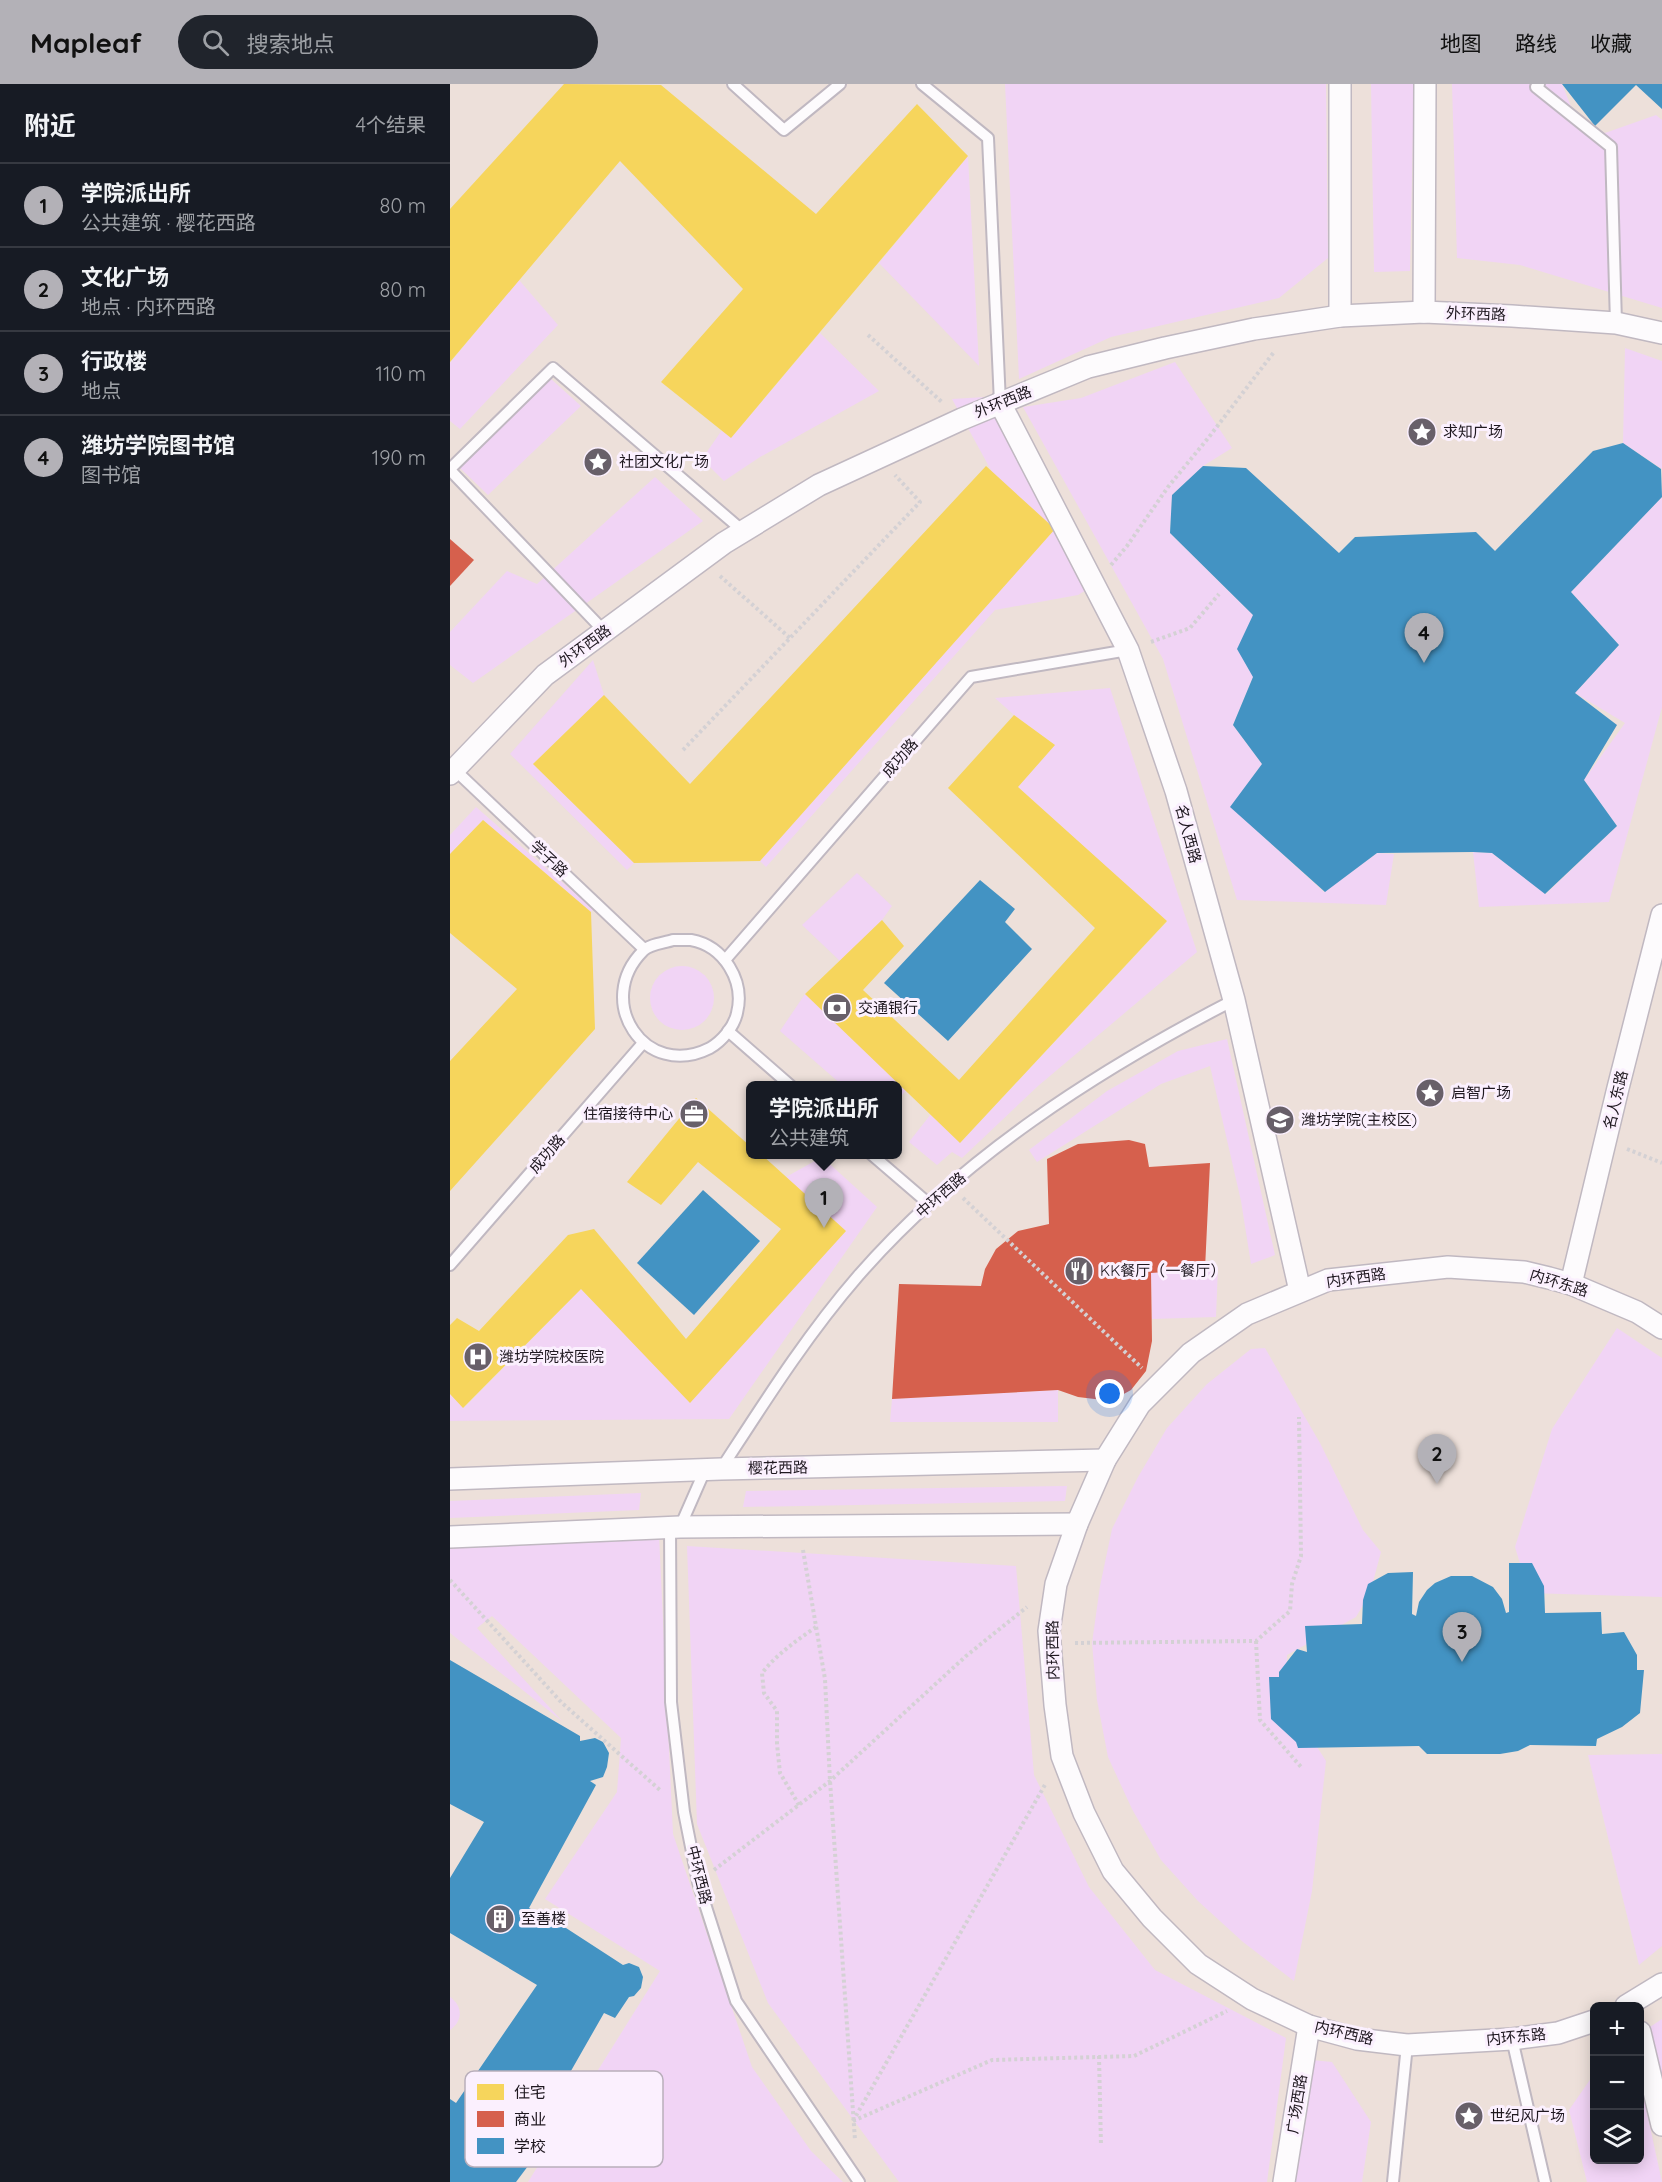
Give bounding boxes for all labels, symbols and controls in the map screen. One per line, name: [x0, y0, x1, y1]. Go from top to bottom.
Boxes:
search box: [178, 15, 598, 69]
text: Mapleaf: [30, 25, 142, 60]
icon: search: [199, 26, 232, 59]
text: 搜索地点: [247, 30, 335, 58]
text: 地图: [1440, 30, 1482, 56]
text: 路线: [1515, 30, 1557, 56]
text: 收藏: [1590, 30, 1632, 56]
text: 附近: [24, 109, 76, 142]
text: 4个结果: [355, 112, 426, 137]
text: 学院派出所: [81, 179, 191, 207]
text: 1: [40, 193, 47, 218]
text: 80 m: [380, 193, 426, 218]
text: 公共建筑 · 樱花西路: [81, 210, 256, 235]
text: 文化广场: [81, 263, 169, 291]
text: 2: [38, 277, 49, 302]
text: 80 m: [380, 277, 426, 302]
text: 地点 · 内环西路: [81, 294, 216, 319]
street label: 外环西路: [1446, 303, 1506, 324]
text: 行政楼: [81, 347, 147, 375]
text: 3: [38, 361, 49, 386]
text: 110 m: [376, 361, 426, 386]
text: 地点: [81, 378, 121, 403]
street label: 外环西路: [971, 381, 1034, 422]
place icon: 求知广场: [1406, 416, 1438, 448]
place label: 求知广场: [1443, 422, 1503, 441]
text: 潍坊学院图书馆: [81, 431, 235, 459]
text: 4: [38, 445, 49, 470]
text: 190 m: [372, 445, 426, 470]
place icon: 社团文化广场: [582, 446, 614, 478]
place label: 社团文化广场: [619, 452, 709, 471]
text: 图书馆: [81, 462, 141, 487]
pin: 4: [1404, 614, 1444, 663]
street label: 外环西路: [555, 620, 615, 671]
street label: 成功路: [878, 734, 922, 781]
street label: 名人西路: [1172, 802, 1205, 865]
street label: 学子路: [526, 836, 572, 881]
bank icon: 交通银行: [821, 992, 853, 1024]
place label: 交通银行: [858, 998, 918, 1017]
street label: 名人东路: [1600, 1069, 1632, 1131]
place icon: 启智广场: [1414, 1077, 1446, 1109]
popup: [746, 1081, 902, 1159]
place label: 启智广场: [1451, 1083, 1511, 1102]
text: 学院派出所: [769, 1094, 879, 1122]
office icon: 住宿接待中心: [678, 1098, 710, 1130]
place label: 住宿接待中心: [583, 1104, 673, 1123]
school or university icon: 潍坊学院(主校区): [1264, 1104, 1296, 1136]
place label: 潍坊学院(主校区): [1301, 1110, 1417, 1129]
text: 公共建筑: [769, 1125, 849, 1150]
street label: 成功路: [525, 1130, 569, 1177]
street label: 中环西路: [912, 1168, 970, 1221]
pin: 1: [804, 1178, 844, 1228]
restaurant icon: KK餐厅（一餐厅）: [1063, 1255, 1095, 1287]
place label: KK餐厅（一餐厅）: [1100, 1261, 1225, 1280]
street label: 内环西路: [1325, 1264, 1387, 1291]
street label: 内环东路: [1528, 1265, 1591, 1300]
hospital icon: 潍坊学院校医院: [462, 1341, 494, 1373]
place label: 潍坊学院校医院: [499, 1347, 604, 1366]
your location: [1095, 1379, 1124, 1408]
pin: 2: [1418, 1434, 1456, 1484]
street label: 樱花西路: [748, 1457, 808, 1478]
pin: 3: [1442, 1612, 1482, 1662]
street label: 内环西路: [1042, 1620, 1063, 1680]
street label: 中环西路: [683, 1843, 716, 1906]
building icon: 至善楼: [484, 1903, 516, 1935]
place label: 至善楼: [521, 1909, 566, 1928]
map controls: [1590, 2002, 1644, 2164]
button: +: [1590, 2002, 1644, 2056]
street label: 内环西路: [1313, 2017, 1375, 2049]
street label: 内环东路: [1485, 2024, 1547, 2049]
button: −: [1590, 2056, 1644, 2110]
legend: [465, 2071, 663, 2167]
street label: 广场西路: [1282, 2073, 1311, 2135]
text: 住宅: [514, 2082, 546, 2102]
place icon: 世纪风广场: [1453, 2100, 1485, 2132]
place label: 世纪风广场: [1490, 2106, 1565, 2125]
text: 商业: [514, 2109, 546, 2129]
button: layers: [1590, 2110, 1644, 2164]
text: 学校: [514, 2136, 546, 2156]

